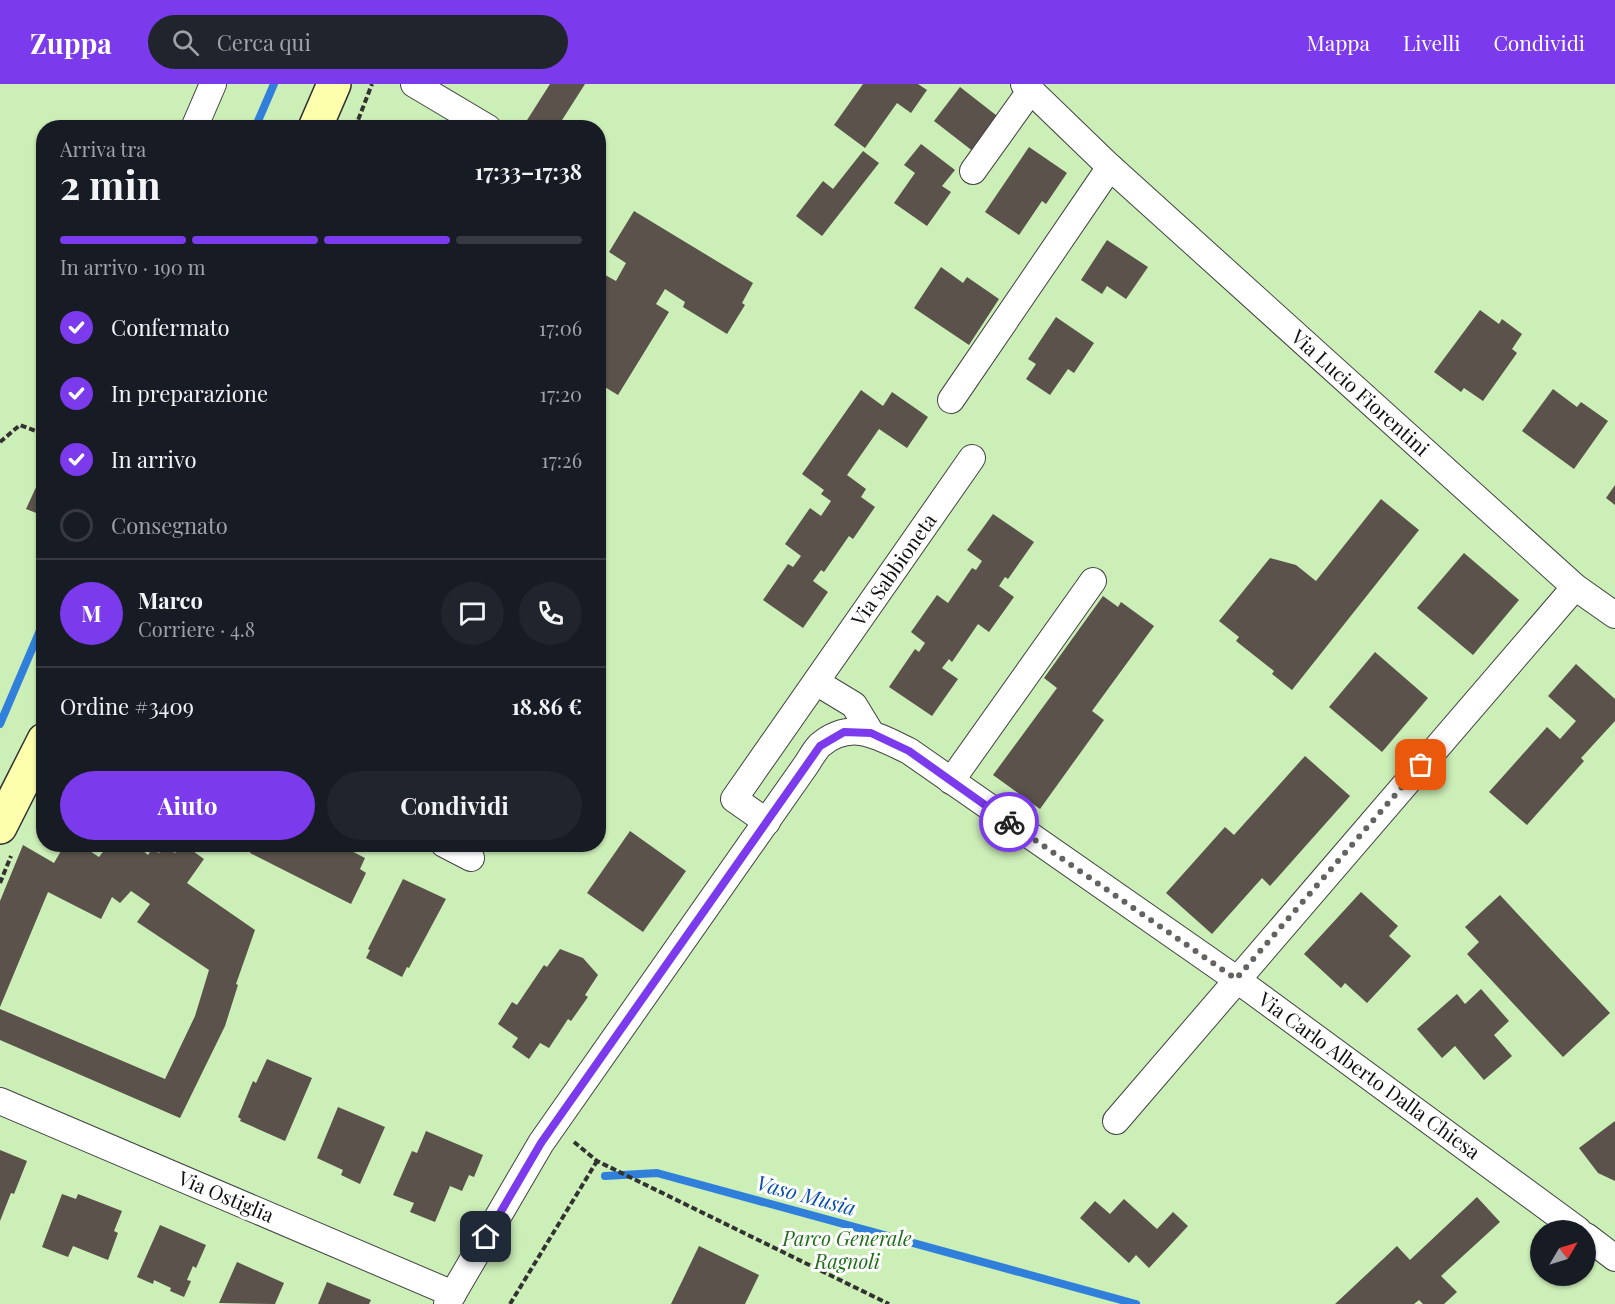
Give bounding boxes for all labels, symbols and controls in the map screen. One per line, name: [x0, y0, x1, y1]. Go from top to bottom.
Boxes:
search box: [148, 15, 568, 69]
text: Zuppa: [30, 24, 112, 61]
icon: search: [169, 26, 202, 59]
text: Cerca qui: [217, 27, 311, 57]
text: Mappa: [1306, 28, 1370, 56]
text: Livelli: [1403, 28, 1460, 56]
text: Condividi: [1493, 28, 1585, 56]
text: Arriva tra: [60, 135, 146, 162]
text: 17:33–17:38: [475, 156, 582, 186]
text: 2 min: [60, 158, 161, 210]
text: In arrivo · 190 m: [60, 253, 205, 280]
icon: check: [60, 311, 93, 344]
text: Confermato: [111, 312, 230, 342]
text: 17:06: [539, 314, 582, 341]
street label: Via Lucio Fiorentini: [1285, 322, 1436, 461]
icon: check: [60, 377, 93, 410]
text: In preparazione: [111, 378, 268, 408]
text: 17:20: [540, 380, 582, 407]
icon: check: [60, 443, 93, 476]
text: In arrivo: [111, 444, 197, 474]
text: 17:26: [541, 446, 582, 473]
street label: Via Sabbioneta: [843, 507, 942, 632]
text: Consegnato: [111, 510, 228, 540]
button: chat: [441, 582, 504, 645]
button: phone: [519, 582, 582, 645]
text: Marco: [138, 585, 203, 615]
text: M: [81, 598, 102, 628]
text: Corriere · 4.8: [138, 615, 255, 642]
text: Ordine #3409: [60, 691, 194, 721]
text: 18.86 €: [511, 691, 582, 721]
pin: [1395, 739, 1446, 790]
icon: bag: [1404, 748, 1437, 781]
button: Aiuto: [60, 771, 315, 840]
button: Condividi: [327, 771, 582, 840]
courier: [979, 792, 1039, 852]
icon: bike: [993, 806, 1026, 839]
street label: Via Carlo Alberto Dalla Chiesa: [1253, 984, 1486, 1165]
street label: Via Ostiglia: [174, 1163, 279, 1228]
water label: Vaso Musia: [754, 1167, 859, 1221]
pin: [460, 1211, 511, 1262]
icon: home: [469, 1220, 502, 1253]
north arrow: [1530, 1220, 1596, 1286]
map controls: [1530, 1220, 1596, 1286]
park label: Parco Generale Ragnoli: [781, 1224, 912, 1274]

